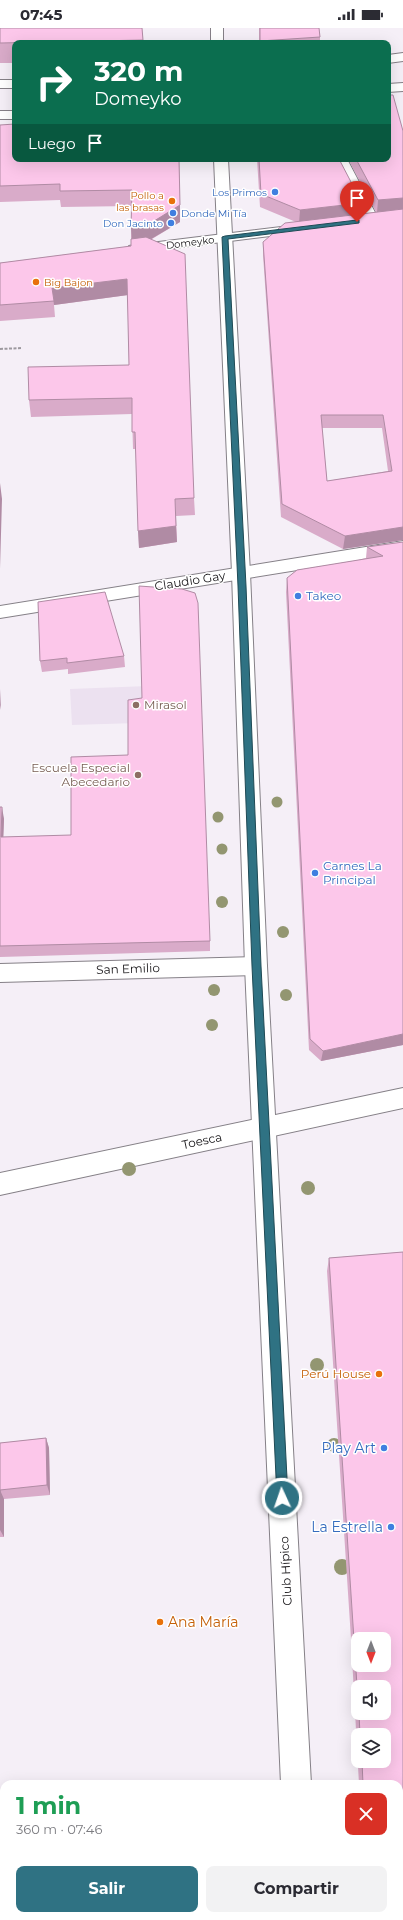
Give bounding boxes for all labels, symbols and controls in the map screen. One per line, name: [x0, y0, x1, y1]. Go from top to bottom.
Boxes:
text: 07:45: [20, 5, 62, 24]
text: 320 m: [94, 54, 183, 88]
icon: right: [28, 56, 80, 108]
text: Domeyko: [94, 88, 181, 110]
icon: arrive: [84, 132, 106, 154]
text: Luego: [28, 134, 76, 153]
pin: [340, 181, 374, 222]
place label: Los Primos: [212, 186, 267, 199]
marker: Los Primos: [270, 187, 280, 197]
icon: arrive: [346, 187, 368, 209]
place label: Pollo a las brasas: [116, 189, 164, 214]
marker: Pollo a las brasas: [167, 196, 177, 206]
place label: Donde Mi Tía: [181, 207, 247, 220]
marker: Donde Mi Tía: [168, 208, 178, 218]
place label: Don Jacinto: [103, 217, 163, 230]
marker: Don Jacinto: [166, 218, 176, 228]
street label: Domeyko: [165, 233, 215, 252]
place label: Big Bajon: [44, 276, 93, 289]
marker: Big Bajon: [31, 277, 41, 287]
street label: Claudio Gay: [153, 567, 227, 594]
place label: Takeo: [306, 588, 341, 603]
marker: Takeo: [293, 591, 303, 601]
place label: Mirasol: [144, 697, 187, 712]
marker: Mirasol: [131, 700, 141, 710]
place label: Escuela Especial Abecedario: [31, 760, 130, 789]
marker: Escuela Especial Abecedario: [133, 770, 143, 780]
place label: Carnes La Principal: [323, 858, 382, 887]
marker: Carnes La Principal: [310, 868, 320, 878]
street label: San Emilio: [96, 960, 160, 977]
street label: Toesca: [180, 1129, 223, 1152]
place label: Perú House: [301, 1366, 371, 1381]
marker: Perú House: [374, 1369, 384, 1379]
place label: Play Art: [321, 1439, 376, 1457]
marker: Play Art: [379, 1443, 389, 1453]
position arrow: [261, 1477, 303, 1519]
place label: La Estrella: [311, 1518, 383, 1536]
marker: La Estrella: [386, 1522, 396, 1532]
street label: Club Hípico: [276, 1536, 295, 1606]
place label: Ana María: [168, 1613, 239, 1631]
marker: Ana María: [155, 1617, 165, 1627]
north arrow: [351, 1632, 391, 1672]
map controls: [351, 1632, 391, 1768]
button: sound: [351, 1680, 391, 1720]
button: layers: [351, 1728, 391, 1768]
text: 1 min: [16, 1791, 81, 1820]
button: close: [345, 1793, 387, 1835]
text: 360 m · 07:46: [16, 1821, 102, 1837]
button: Salir: [16, 1866, 198, 1912]
button: Compartir: [206, 1866, 387, 1912]

